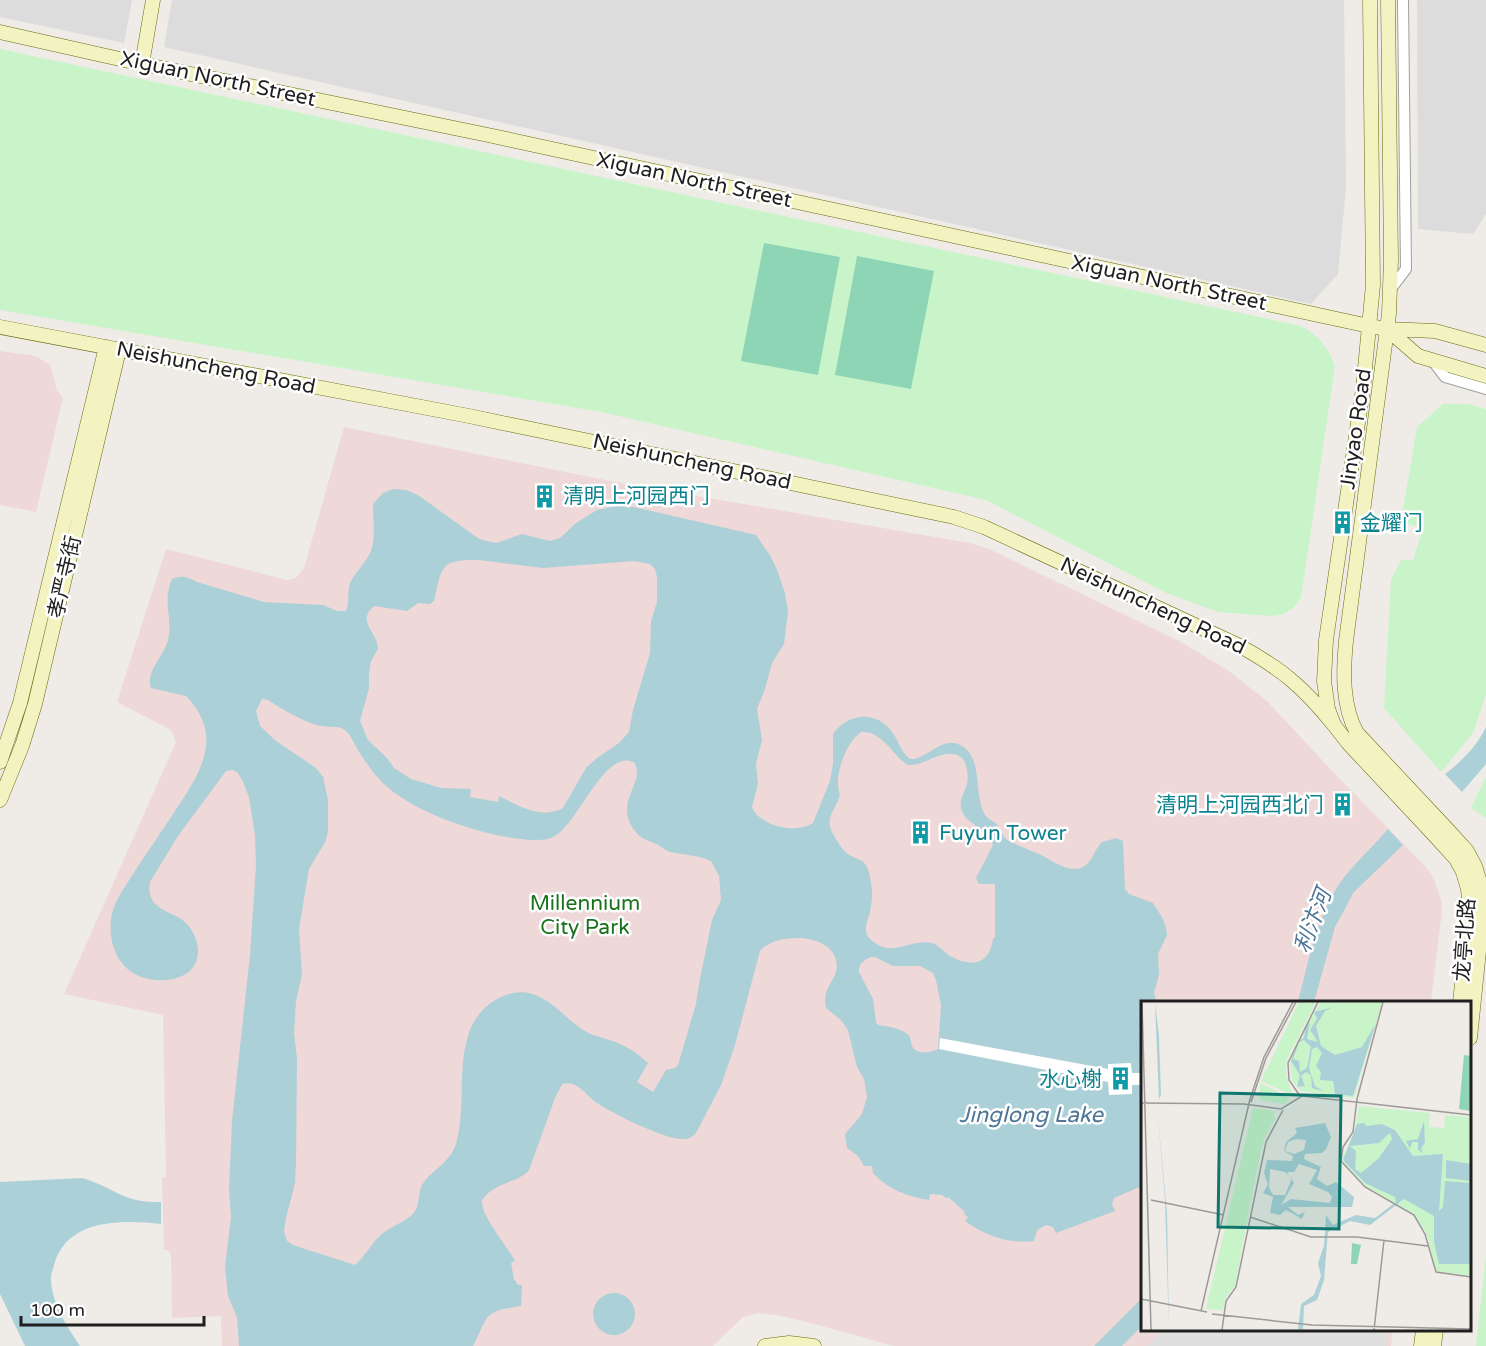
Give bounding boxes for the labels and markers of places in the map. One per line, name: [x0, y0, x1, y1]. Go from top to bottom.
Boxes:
building icon: 清明上河园西门: [532, 483, 558, 509]
place label: 清明上河园西门: [563, 484, 710, 509]
building icon: 金耀门: [1329, 510, 1355, 536]
place label: 金耀门: [1360, 511, 1423, 536]
building icon: 清明上河园西北门: [1329, 792, 1355, 818]
place label: 清明上河园西北门: [1156, 793, 1324, 818]
building icon: Fuyun Tower: [908, 820, 934, 846]
place label: Fuyun Tower: [939, 821, 1067, 846]
building icon: 水心榭: [1107, 1066, 1133, 1092]
place label: 水心榭: [1039, 1067, 1102, 1092]

